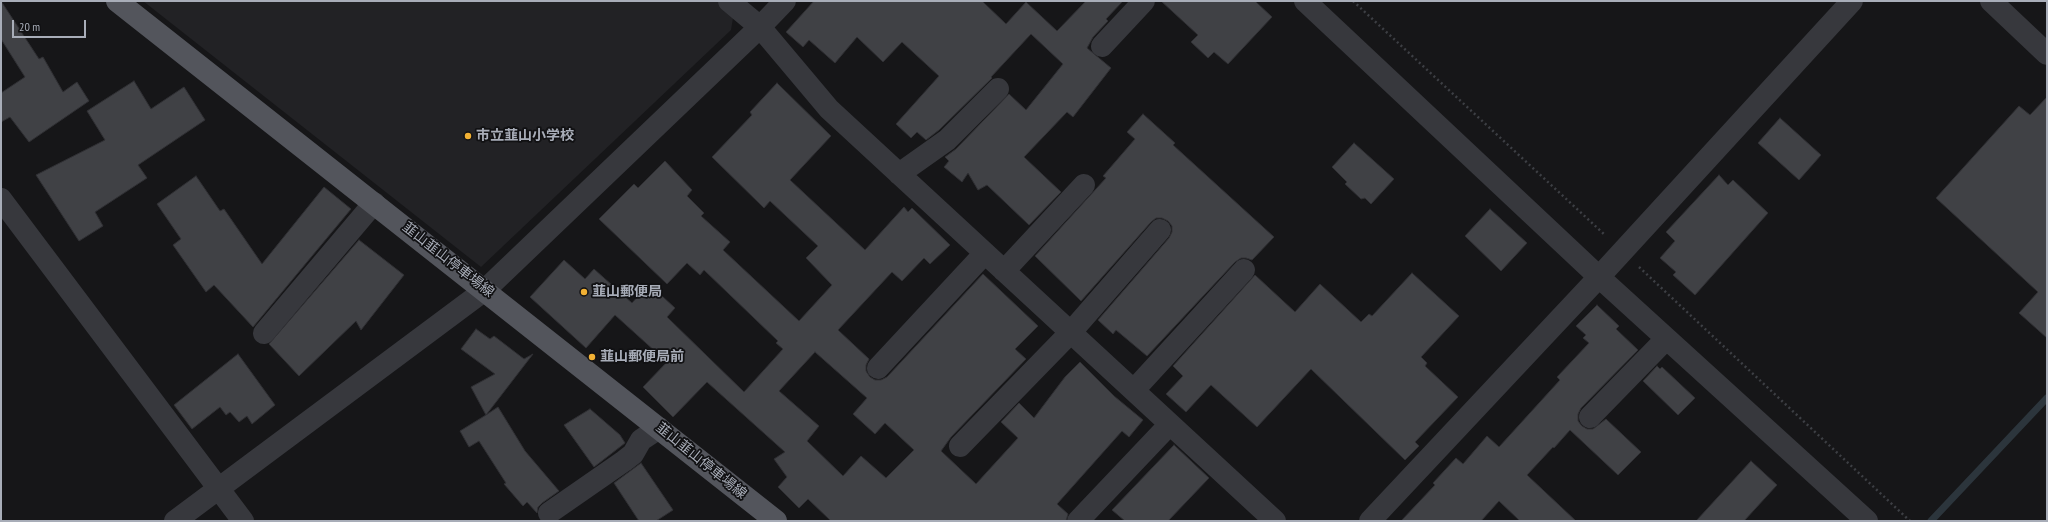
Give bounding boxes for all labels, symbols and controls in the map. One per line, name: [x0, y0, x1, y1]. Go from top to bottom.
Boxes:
scale bar: [14, 12, 88, 38]
text: 20 m: [19, 19, 40, 34]
place label: 市立韮山小学校: [476, 128, 574, 144]
marker: 市立韮山小学校: [463, 131, 473, 141]
street label: 韮山韮山停車場線: [399, 219, 497, 301]
place label: 韮山郵便局: [592, 284, 662, 300]
marker: 韮山郵便局: [579, 287, 589, 297]
place label: 韮山郵便局前: [600, 349, 684, 365]
marker: 韮山郵便局前: [587, 352, 597, 362]
street label: 韮山韮山停車場線: [652, 419, 750, 503]

